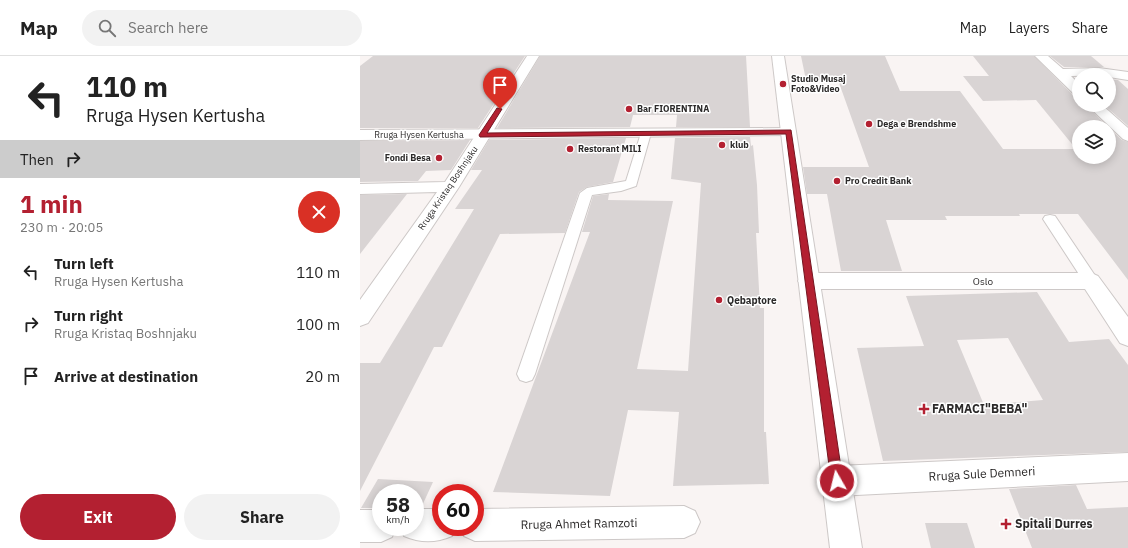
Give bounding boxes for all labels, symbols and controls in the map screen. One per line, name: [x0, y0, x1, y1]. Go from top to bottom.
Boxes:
search box: [82, 10, 362, 46]
text: Map: [20, 16, 58, 40]
icon: search: [96, 17, 118, 39]
text: Search here: [128, 18, 208, 37]
text: Map: [960, 19, 987, 37]
text: Layers: [1009, 19, 1050, 37]
text: Share: [1072, 19, 1108, 37]
text: 110 m: [86, 68, 168, 105]
pin: [483, 68, 517, 109]
map controls: [1072, 68, 1116, 164]
button: search: [1072, 68, 1116, 112]
icon: left: [20, 72, 72, 124]
place label: Studio Musaj Foto&Video: [791, 73, 846, 94]
icon: arrive: [489, 74, 511, 96]
marker: Studio Musaj Foto&Video: [778, 79, 788, 89]
place label: Bar FIORENTINA: [637, 103, 709, 114]
text: Rruga Hysen Kertusha: [86, 104, 265, 127]
marker: Bar FIORENTINA: [624, 104, 634, 114]
place label: Dega e Brendshme: [877, 118, 956, 129]
marker: Dega e Brendshme: [864, 119, 874, 129]
button: layers: [1072, 120, 1116, 164]
street label: Rruga Hysen Kertusha: [374, 129, 464, 140]
place label: klub: [730, 139, 749, 150]
marker: klub: [717, 140, 727, 150]
place label: Restorant MILI: [578, 143, 642, 154]
street label: Rruga Kristaq Boshnjaku: [415, 144, 480, 232]
marker: Restorant MILI: [565, 144, 575, 154]
icon: right: [62, 148, 84, 170]
text: Then: [20, 150, 54, 169]
place label: Fondi Besa: [385, 152, 431, 163]
marker: Fondi Besa: [434, 153, 444, 163]
place label: Pro Credit Bank: [845, 175, 912, 186]
marker: Pro Credit Bank: [832, 176, 842, 186]
text: 1 min: [20, 188, 83, 220]
button: close: [298, 191, 340, 233]
text: 230 m · 20:05: [20, 219, 103, 236]
text: Turn left: [54, 254, 114, 273]
icon: left: [20, 261, 42, 283]
text: 110 m: [296, 263, 340, 282]
text: Rruga Hysen Kertusha: [54, 273, 183, 290]
street label: Oslo: [973, 275, 994, 288]
place label: Qebaptore: [727, 294, 777, 307]
marker: Qebaptore: [714, 295, 724, 305]
text: Turn right: [54, 306, 123, 325]
icon: right: [20, 313, 42, 335]
text: 100 m: [296, 315, 340, 334]
text: Rruga Kristaq Boshnjaku: [54, 325, 197, 342]
icon: arrive: [20, 365, 42, 387]
text: Arrive at destination: [54, 367, 198, 386]
text: 20 m: [305, 367, 340, 386]
place label: FARMACI"BEBA": [932, 401, 1028, 416]
marker: FARMACI"BEBA": [919, 404, 929, 414]
position arrow: [816, 460, 858, 502]
street label: Rruga Sule Demneri: [928, 463, 1036, 484]
speed limit sign: 60: [432, 484, 484, 536]
text: 58: [386, 491, 410, 518]
button: Exit: [20, 494, 176, 540]
button: Share: [184, 494, 340, 540]
text: km/h: [386, 513, 410, 526]
street label: Rruga Ahmet Ramzoti: [520, 515, 638, 532]
place label: Spitali Durres: [1015, 516, 1093, 531]
marker: Spitali Durres: [1000, 518, 1012, 530]

